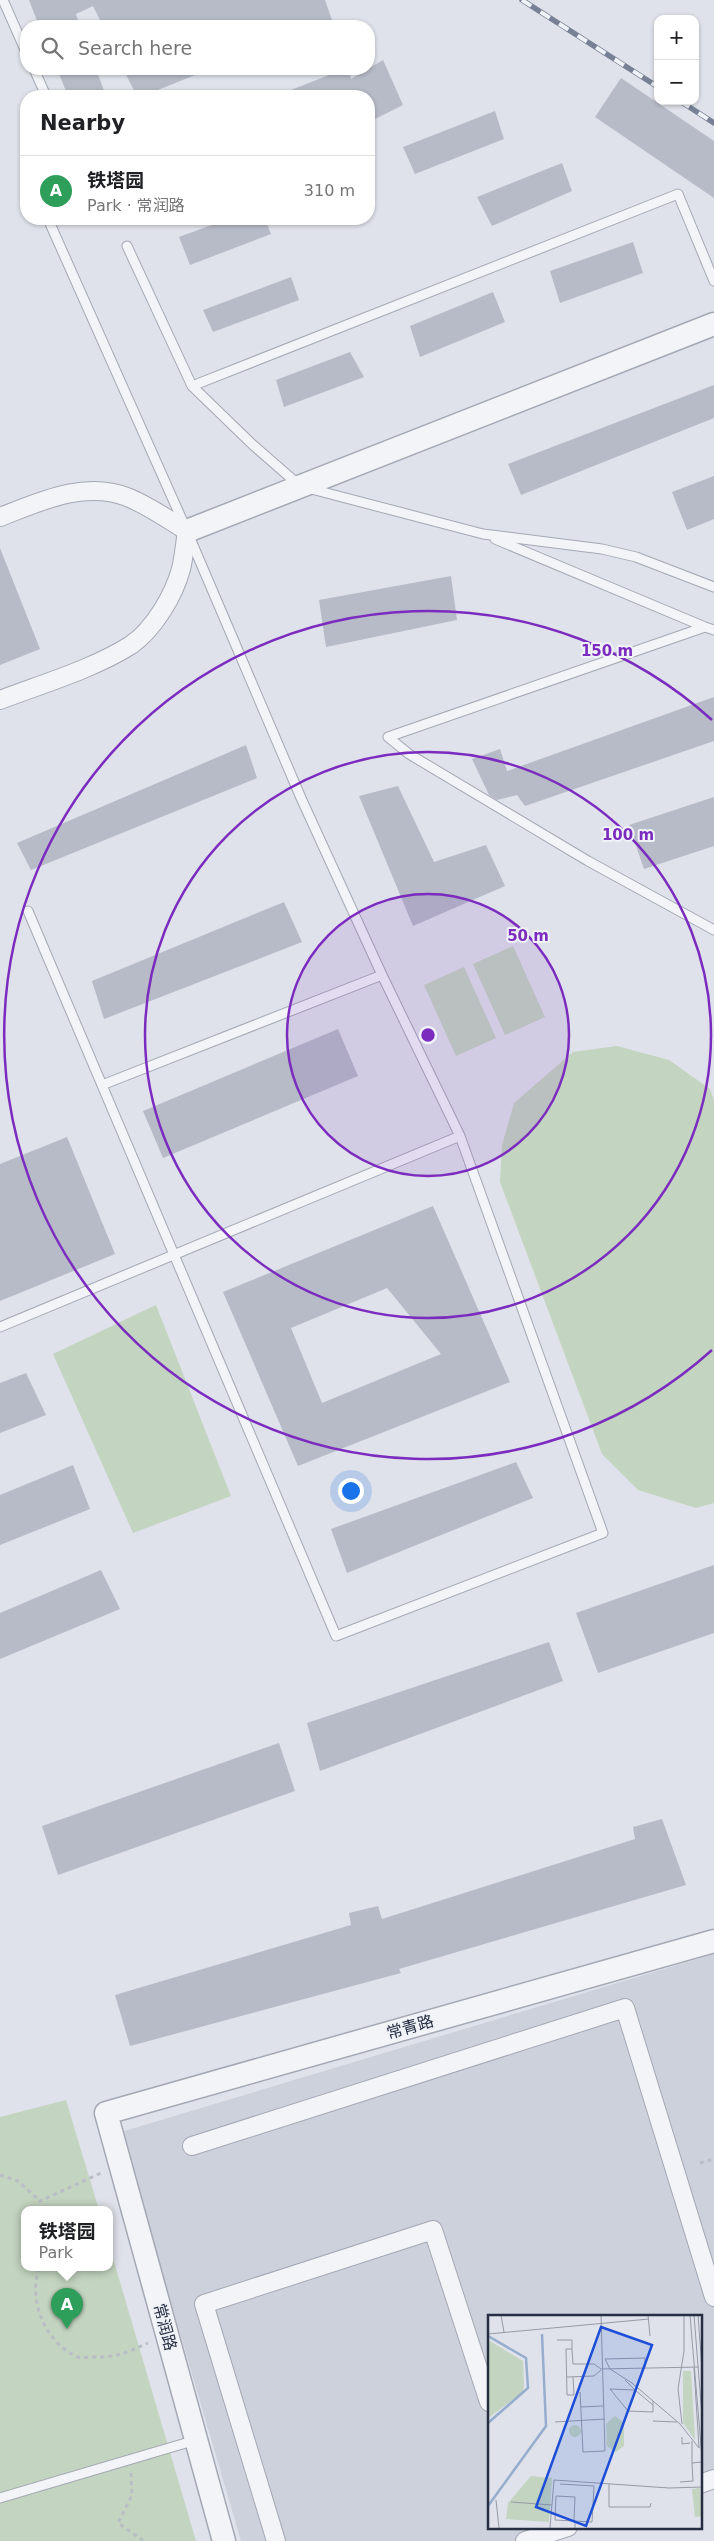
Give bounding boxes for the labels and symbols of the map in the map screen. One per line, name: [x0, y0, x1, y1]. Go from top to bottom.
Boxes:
text: 150 m: [581, 642, 633, 660]
text: 100 m: [602, 826, 654, 844]
text: 50 m: [507, 927, 549, 945]
centre of rings: [419, 1026, 437, 1044]
your location: [338, 1478, 364, 1504]
street label: 常青路: [384, 2011, 436, 2043]
pin: A: [51, 2288, 83, 2329]
street label: 常润路: [150, 2301, 180, 2353]
inset map: [488, 2315, 702, 2528]

